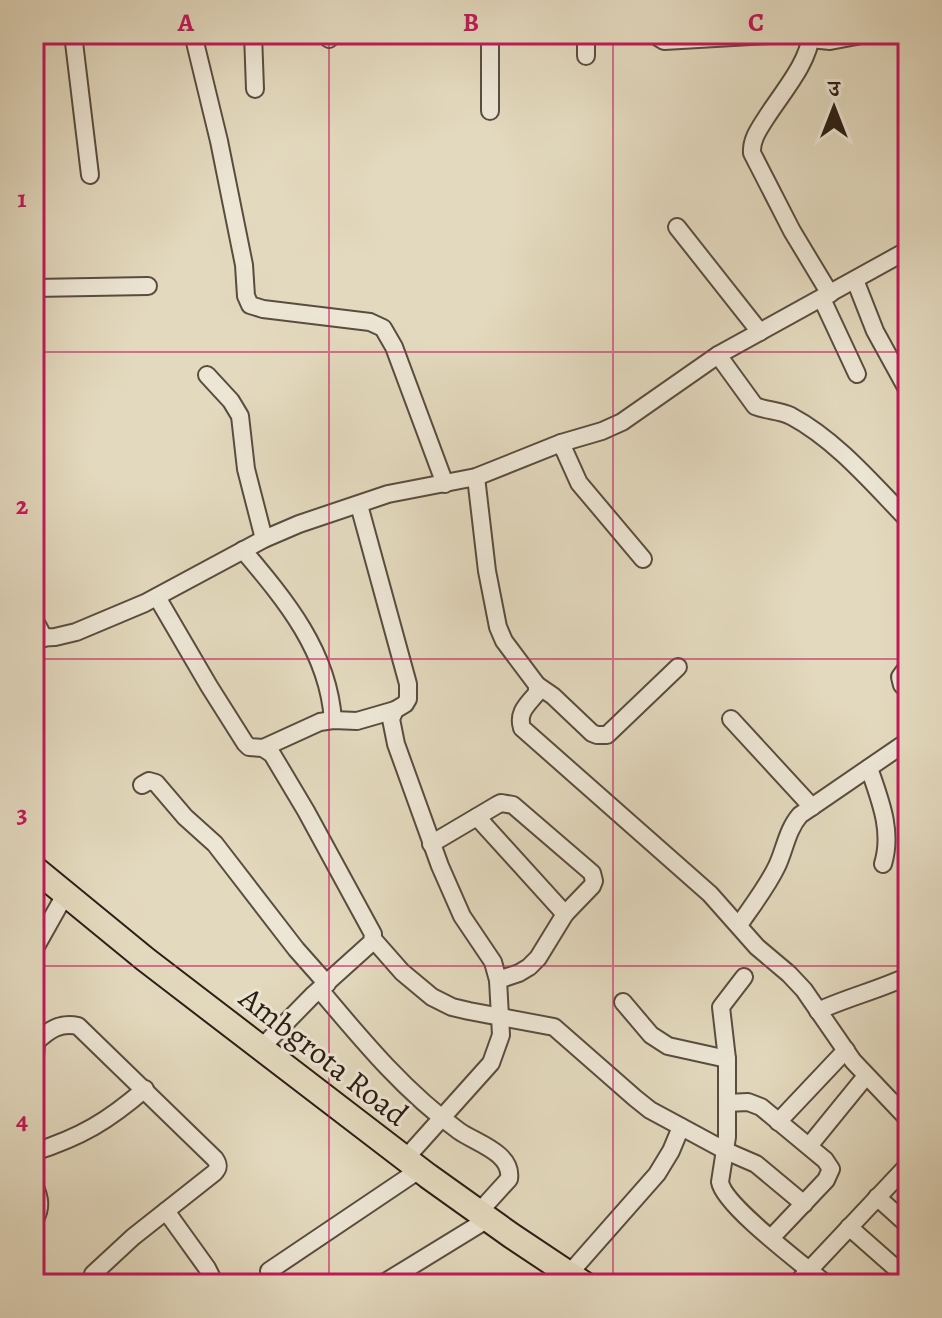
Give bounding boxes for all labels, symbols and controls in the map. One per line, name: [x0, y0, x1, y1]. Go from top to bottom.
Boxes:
text: A: [177, 5, 195, 40]
text: B: [463, 5, 479, 40]
text: C: [748, 5, 764, 40]
north arrow: [794, 68, 874, 148]
text: उ: [826, 74, 841, 104]
text: 1: [17, 181, 27, 216]
text: 2: [16, 488, 29, 523]
text: 3: [16, 796, 28, 831]
street label: Ambgrota Road: [230, 975, 418, 1136]
text: 4: [16, 1103, 28, 1138]

